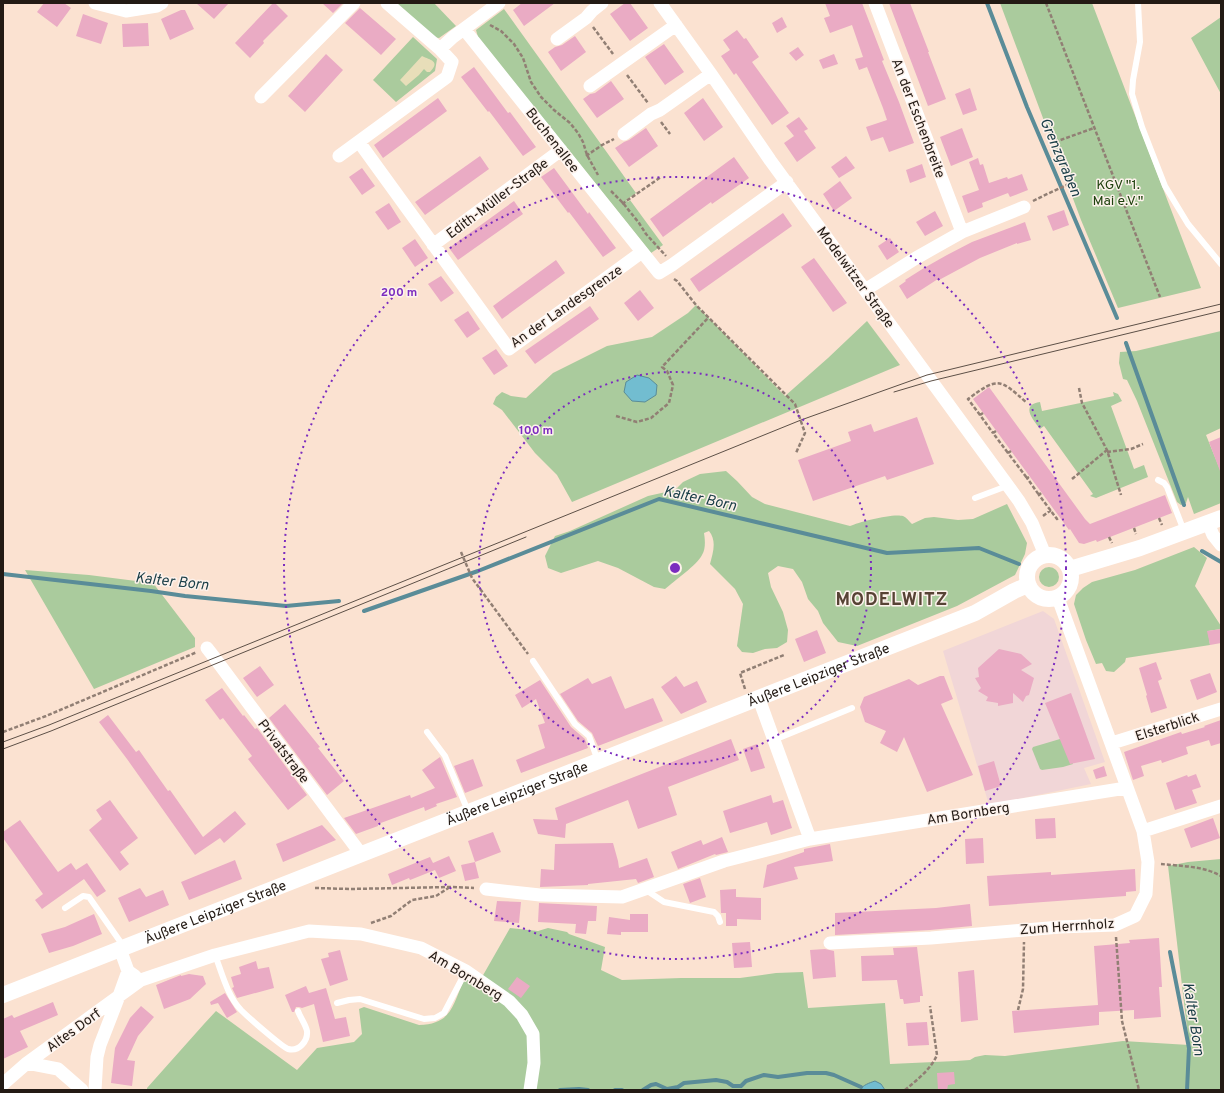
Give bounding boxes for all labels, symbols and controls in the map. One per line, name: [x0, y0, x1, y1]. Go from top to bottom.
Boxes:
street label: An der Eschenbreite: [887, 56, 948, 181]
street label: Buchenallee: [521, 105, 582, 177]
water label: Grenzgraben: [1035, 115, 1085, 200]
street label: Edith-Müller-Straße: [444, 155, 552, 243]
park label: KGV "1. Mai e.V.": [1093, 177, 1143, 210]
street label: Modelwitzer Straße: [812, 224, 897, 332]
street label: An der Landesgrenze: [507, 262, 626, 352]
text: 200 m: [381, 285, 417, 301]
text: 100 m: [519, 423, 553, 439]
water label: Kalter Born: [662, 482, 738, 516]
centre of rings: [668, 561, 682, 575]
water label: Kalter Born: [134, 569, 210, 596]
district label: MODELWITZ: [836, 589, 948, 612]
street label: Äußere Leipziger Straße: [745, 640, 892, 712]
street label: Elsterblick: [1133, 709, 1202, 746]
street label: Privatstraße: [253, 716, 312, 787]
street label: Äußere Leipziger Straße: [443, 759, 591, 830]
street label: Am Bornberg: [926, 800, 1011, 829]
street label: Äußere Leipziger Straße: [142, 877, 289, 949]
street label: Zum Herrnholz: [1019, 916, 1115, 939]
street label: Am Bornberg: [425, 947, 505, 1005]
water label: Kalter Born: [1177, 981, 1208, 1057]
street label: Altes Dorf: [43, 1006, 105, 1057]

